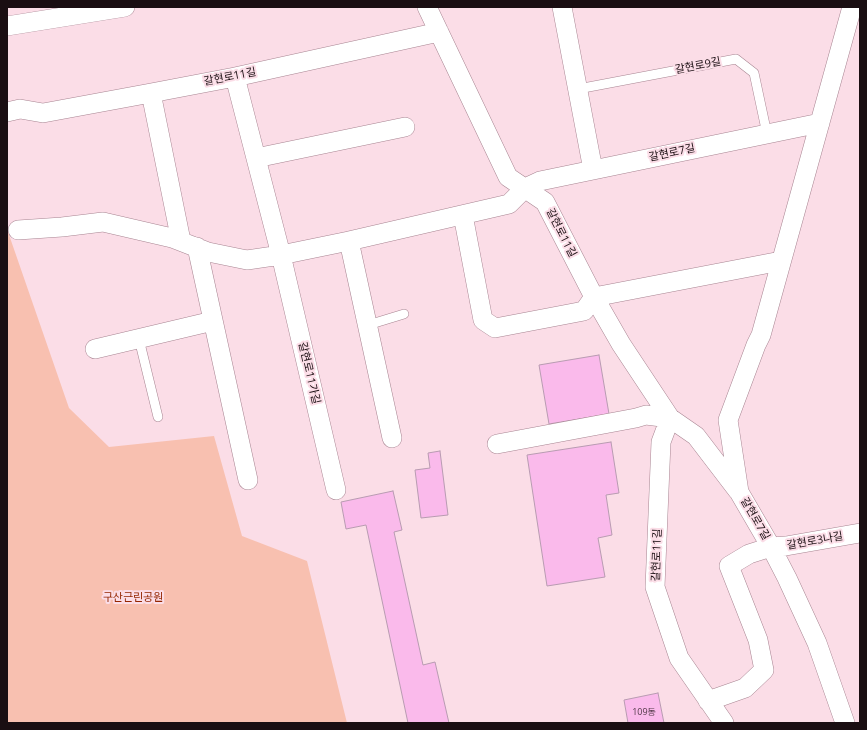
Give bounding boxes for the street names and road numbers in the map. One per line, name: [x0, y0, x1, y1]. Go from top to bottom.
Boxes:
street label: 갈현로9길: [674, 55, 722, 77]
street label: 갈현로11길: [203, 65, 257, 89]
street label: 갈현로7길: [648, 142, 696, 164]
street label: 갈현로11길: [543, 206, 579, 260]
street label: 갈현로11가길: [295, 341, 323, 405]
street label: 갈현로7길: [738, 495, 772, 543]
street label: 갈현로11길: [649, 528, 665, 582]
street label: 갈현로3나길: [786, 530, 844, 552]

